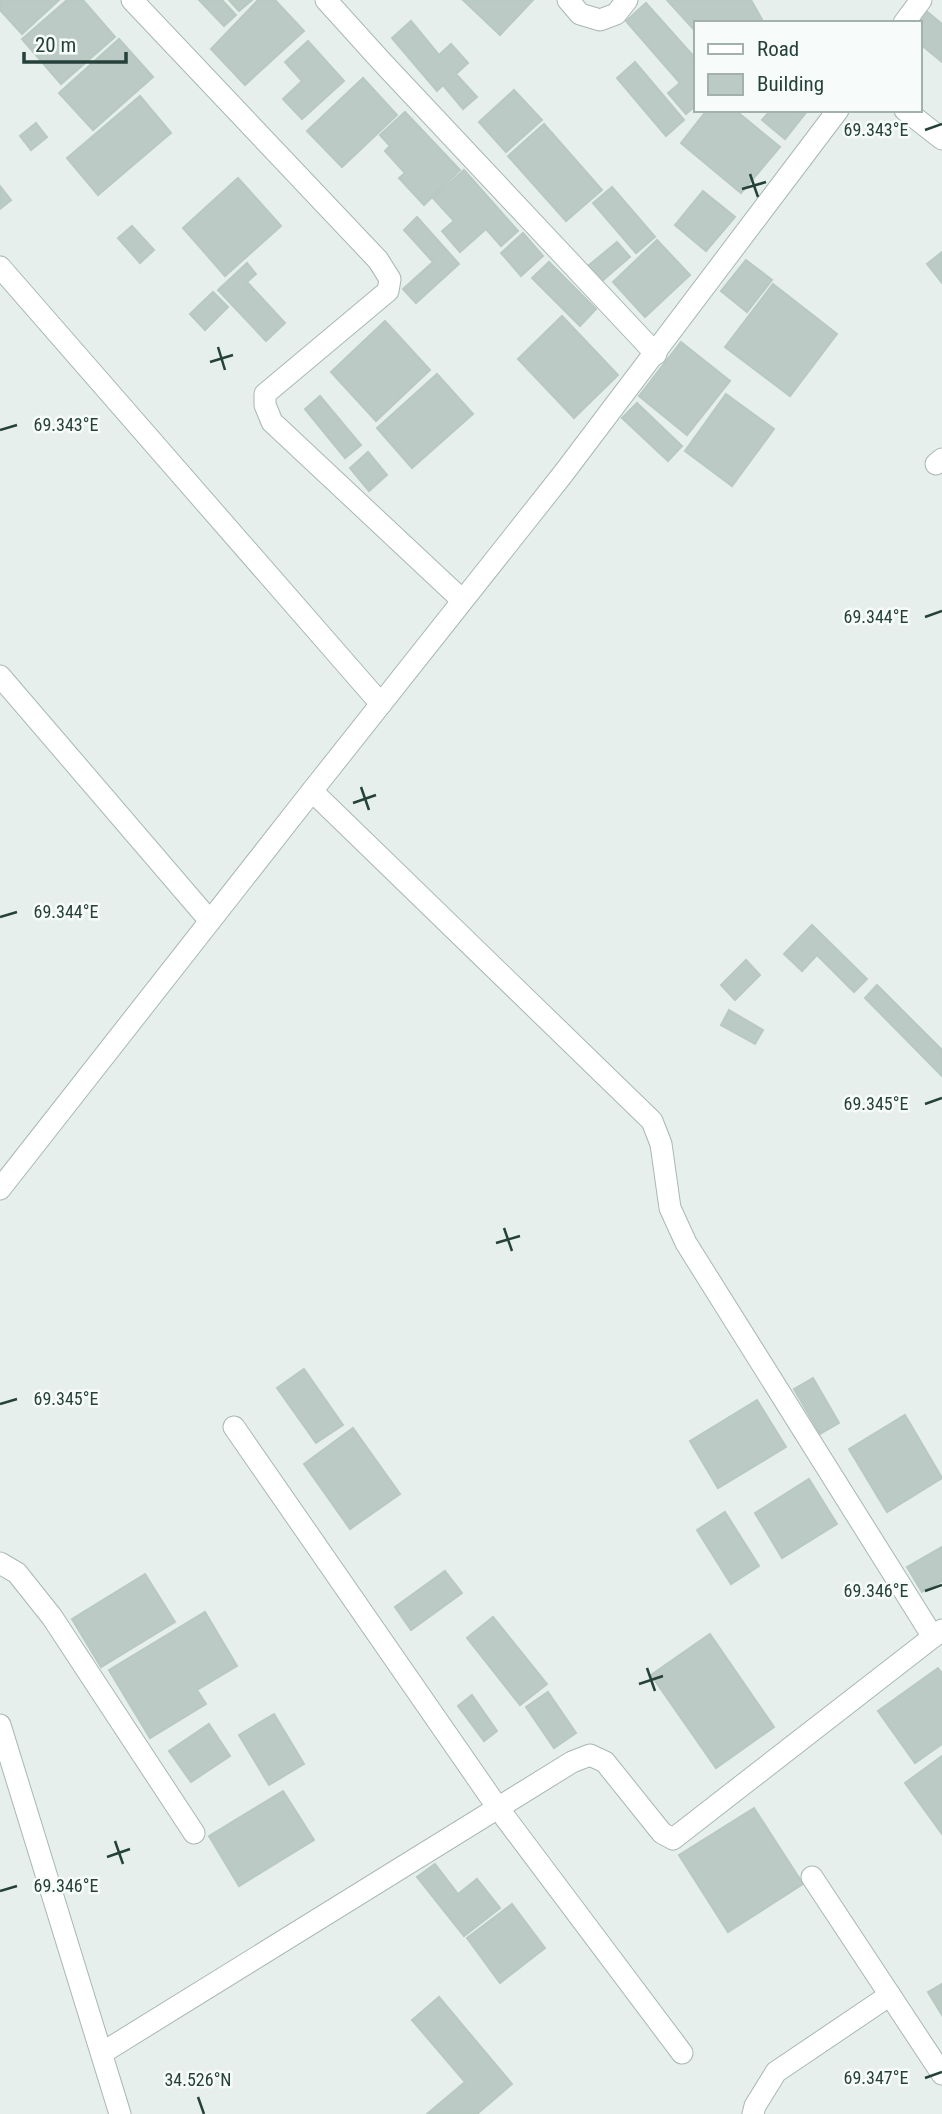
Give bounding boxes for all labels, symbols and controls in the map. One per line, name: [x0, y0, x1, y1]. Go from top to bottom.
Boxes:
scale bar: [24, 21, 126, 65]
legend: [694, 21, 921, 112]
text: 20 m: [35, 33, 76, 57]
text: Road: [757, 37, 799, 61]
text: Building: [757, 72, 824, 96]
text: 69.343°E: [844, 119, 908, 140]
text: 69.343°E: [34, 414, 98, 435]
text: 69.344°E: [844, 606, 908, 627]
text: 69.344°E: [34, 901, 98, 922]
text: 69.345°E: [844, 1093, 908, 1114]
text: 69.345°E: [34, 1388, 98, 1409]
text: 69.346°E: [844, 1580, 908, 1601]
text: 69.346°E: [34, 1875, 98, 1896]
text: 69.347°E: [844, 2067, 908, 2088]
text: 34.526°N: [164, 2069, 232, 2090]

